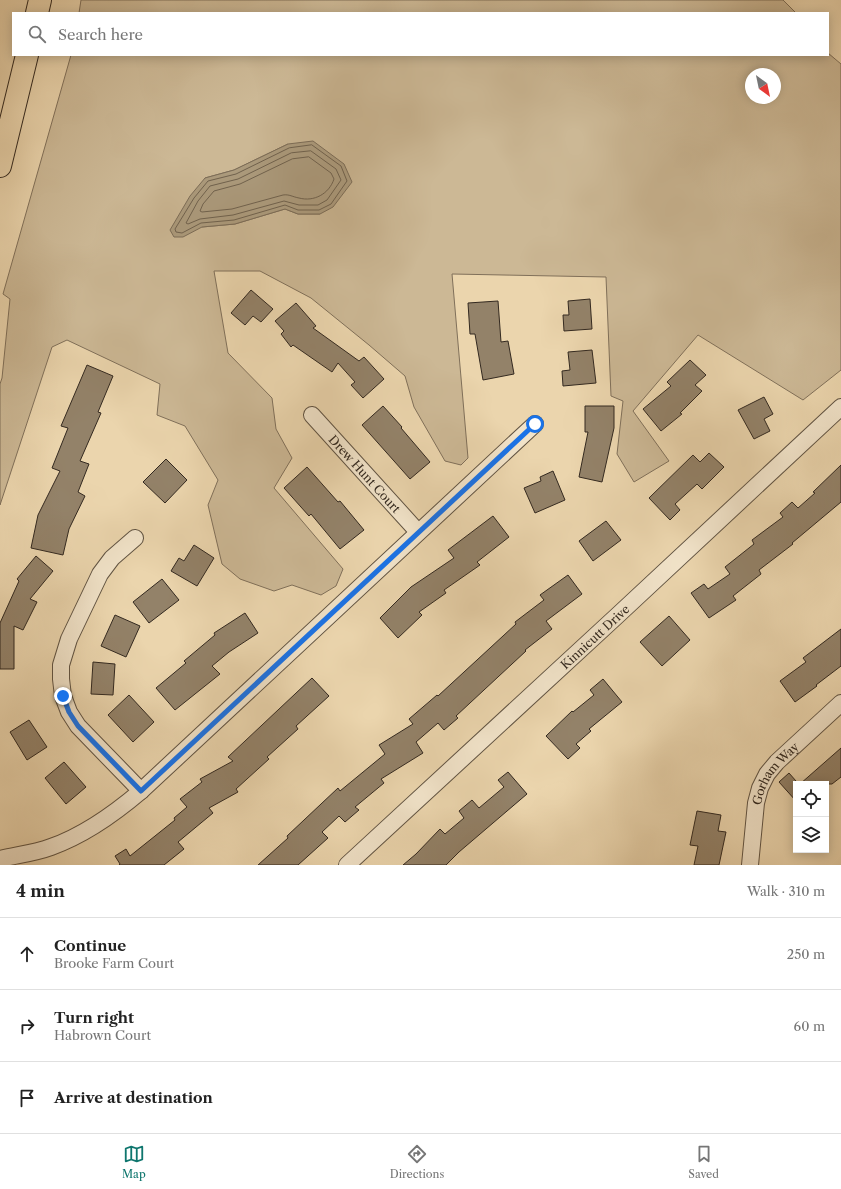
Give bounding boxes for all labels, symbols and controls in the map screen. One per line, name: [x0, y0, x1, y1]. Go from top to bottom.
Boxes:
search box: [12, 12, 829, 56]
icon: search: [26, 23, 48, 45]
text: Search here: [58, 25, 143, 44]
north arrow: [745, 68, 781, 104]
route start: [526, 415, 544, 433]
street label: Drew Hunt Court: [326, 432, 405, 516]
street label: Kinnicutt Drive: [557, 601, 632, 672]
route end: [54, 687, 72, 705]
street label: Gorham Way: [748, 738, 802, 807]
map controls: [793, 781, 829, 853]
button: locate: [793, 781, 829, 817]
button: layers: [793, 817, 829, 853]
text: 4 min: [16, 881, 65, 901]
text: Walk · 310 m: [747, 883, 825, 899]
text: Continue: [54, 936, 126, 955]
icon: ahead: [16, 943, 38, 965]
text: 250 m: [787, 946, 825, 962]
text: Brooke Farm Court: [54, 955, 174, 971]
text: Turn right: [54, 1008, 134, 1027]
icon: right: [16, 1015, 38, 1037]
text: 60 m: [794, 1018, 825, 1034]
text: Habrown Court: [54, 1027, 151, 1043]
icon: arrive: [16, 1087, 38, 1109]
text: Arrive at destination: [54, 1088, 213, 1107]
tab: Map: [122, 1143, 146, 1181]
tab: Directions: [390, 1143, 444, 1181]
tab: Saved: [688, 1143, 719, 1181]

